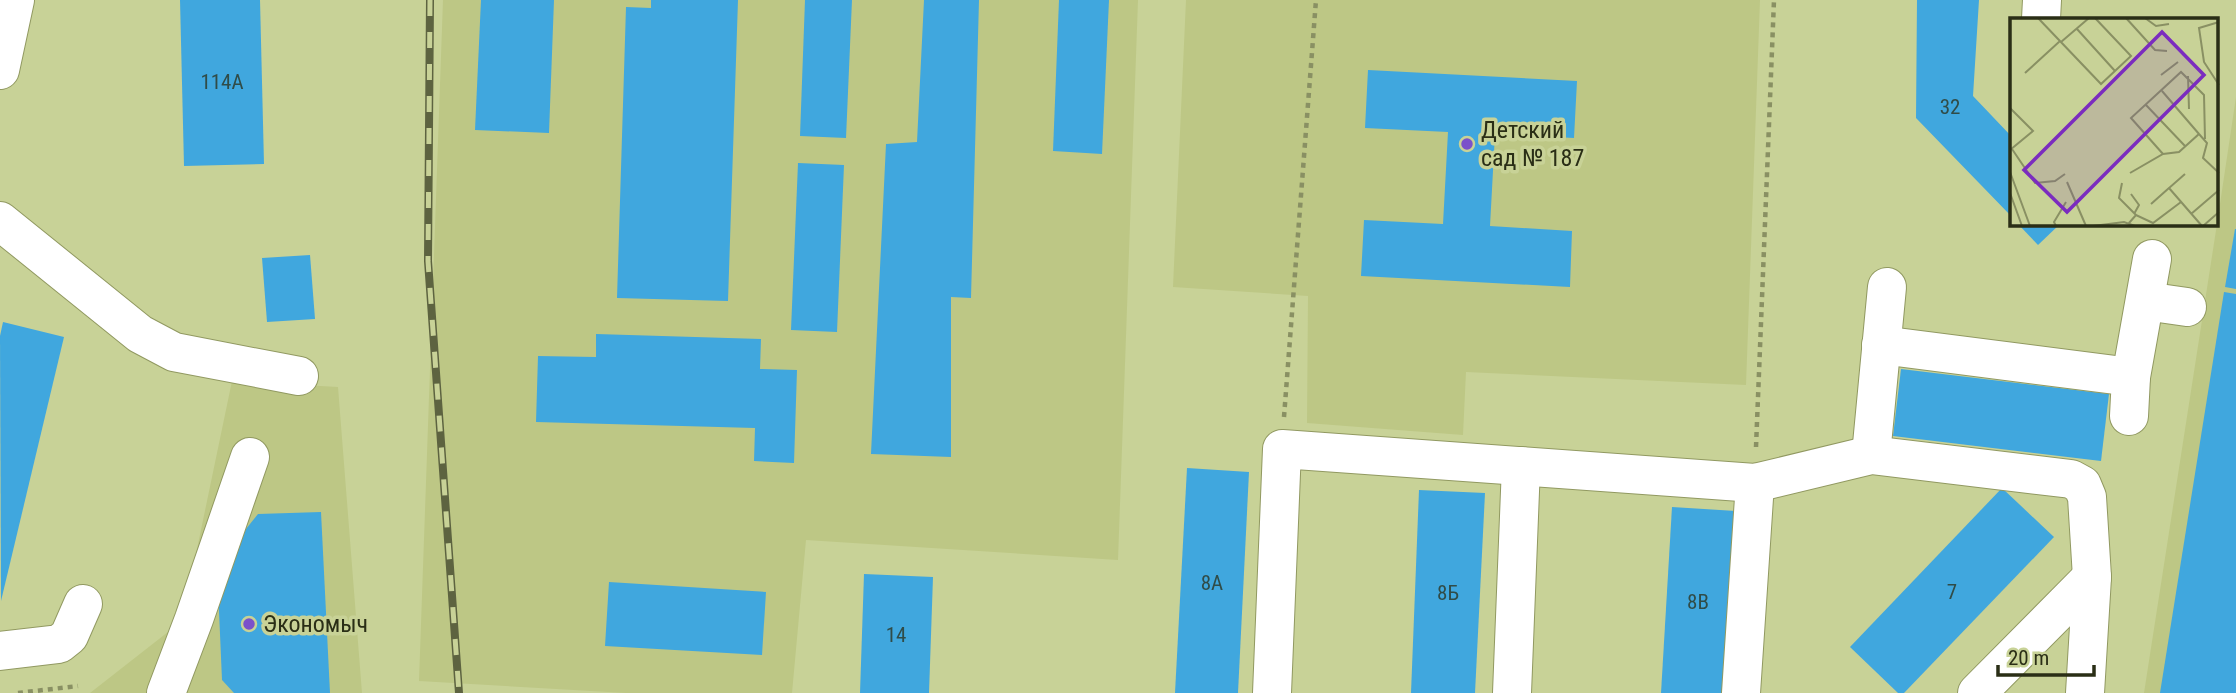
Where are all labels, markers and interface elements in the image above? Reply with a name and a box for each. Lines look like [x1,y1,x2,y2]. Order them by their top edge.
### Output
inset map [2010,18,2218,226]
house number: 114А [200,70,244,94]
house number: 32 [1940,95,1960,119]
place label: Детский сад № 187 [1481,116,1584,172]
marker: Детский сад № 187 [1459,136,1475,152]
house number: 8А [1201,571,1223,595]
house number: 7 [1947,580,1957,604]
house number: 8Б [1437,581,1459,605]
house number: 8В [1687,590,1709,614]
place label: Экономыч [263,610,368,638]
marker: Экономыч [241,616,257,632]
house number: 14 [886,623,906,647]
scale bar [1998,634,2094,678]
text: 20 m [2008,646,2049,670]

